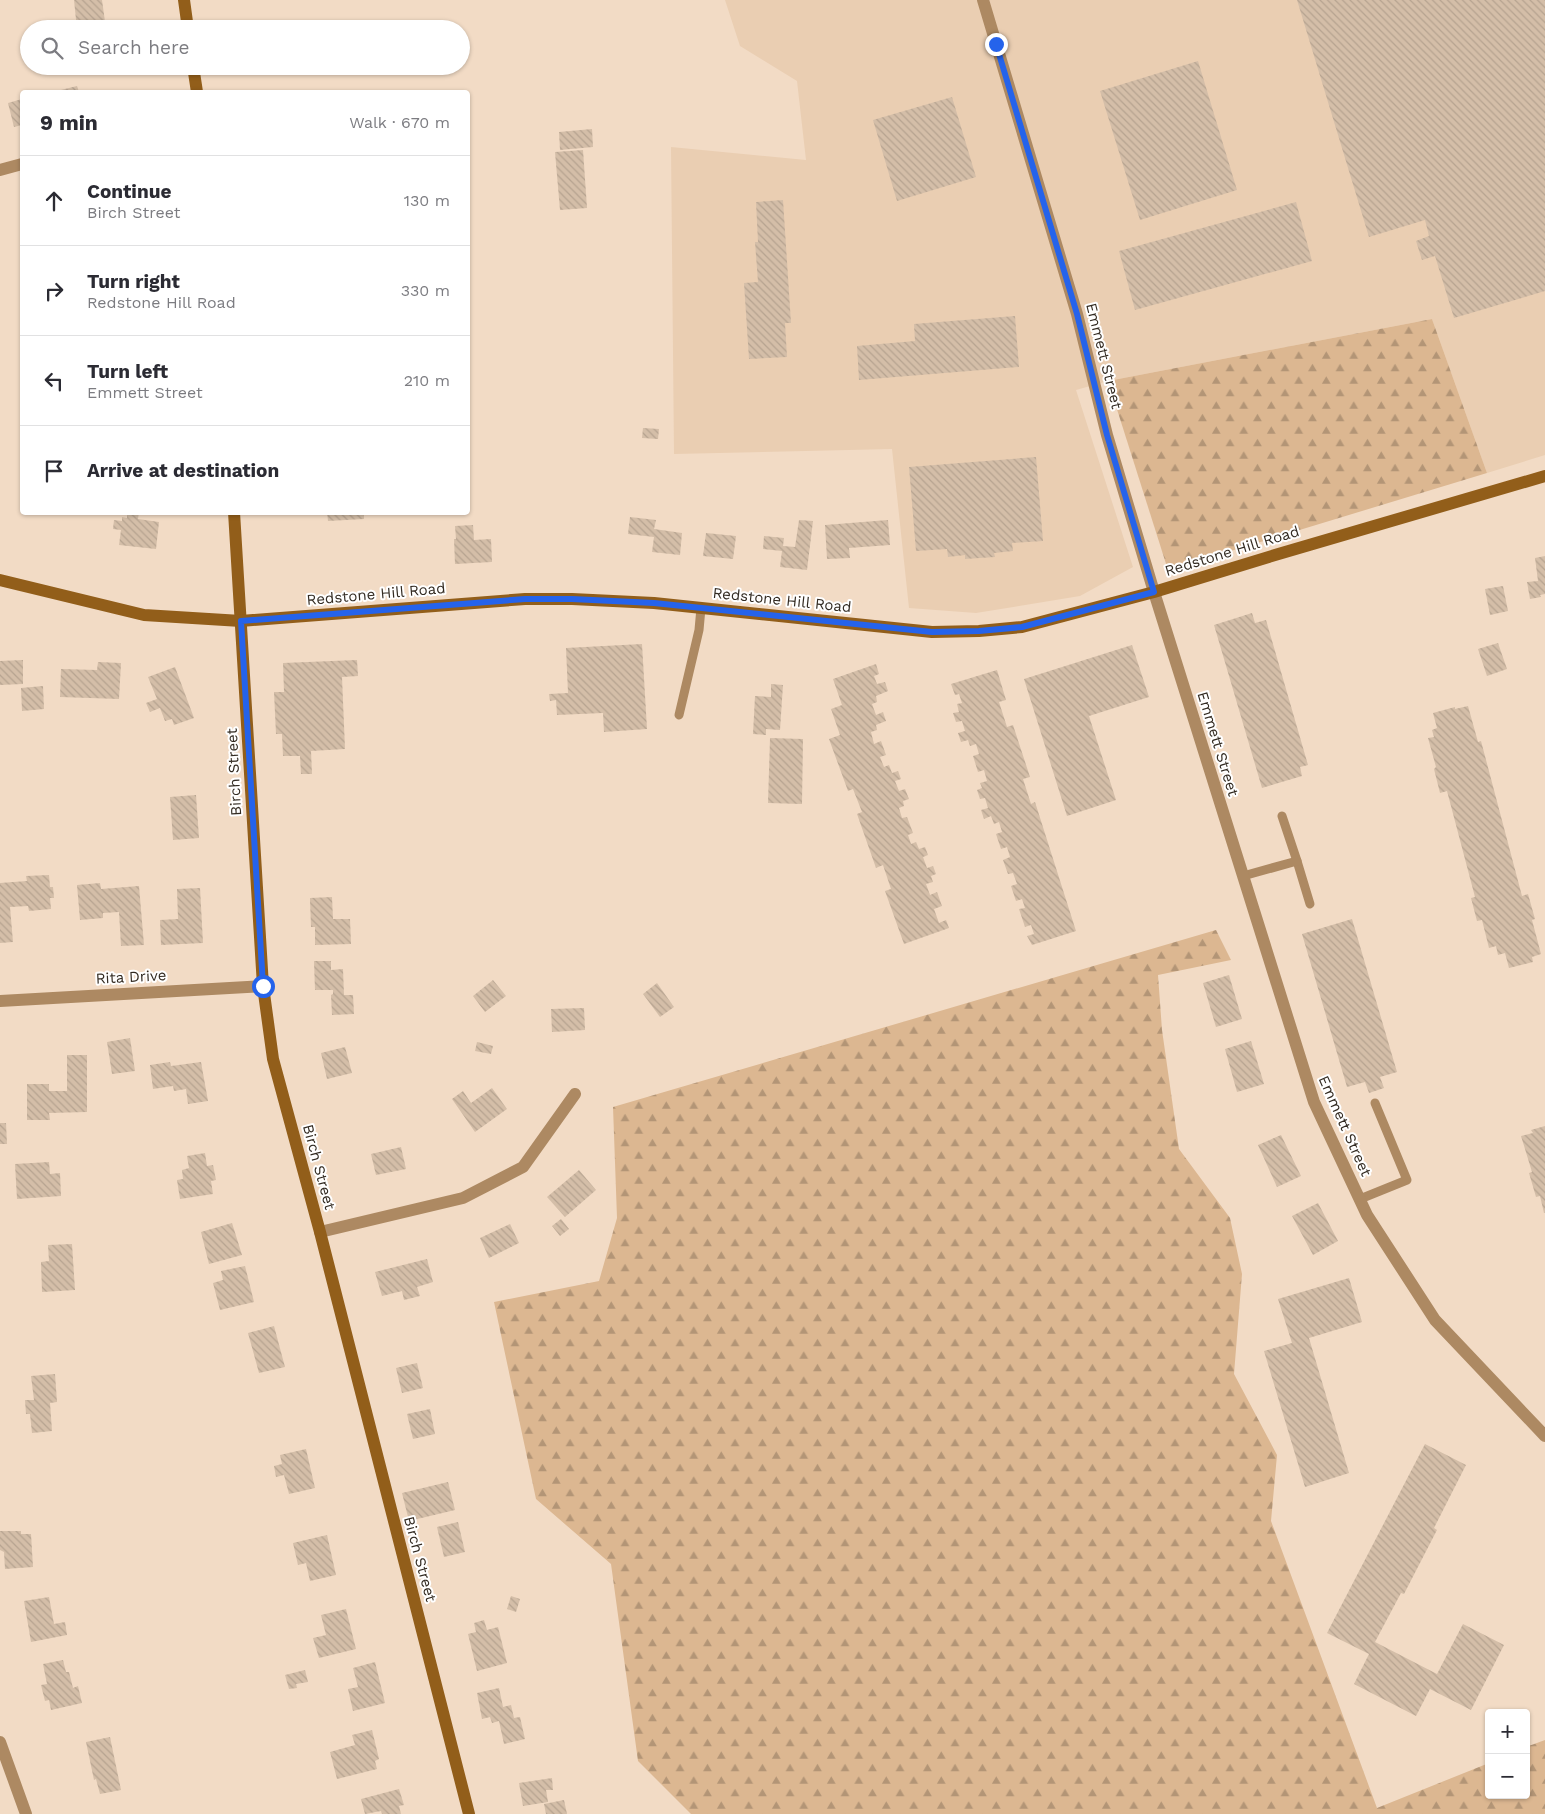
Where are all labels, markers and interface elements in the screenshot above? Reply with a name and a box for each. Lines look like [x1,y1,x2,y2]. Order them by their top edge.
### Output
search box [20,20,470,75]
route end [985,33,1008,56]
icon: search [38,34,66,62]
text: Search here [78,36,189,59]
text: 9 min [40,110,98,135]
text: Walk · 670 m [349,113,450,132]
text: Continue [87,180,171,203]
icon: ahead [40,187,68,215]
text: 130 m [404,191,450,210]
text: Birch Street [87,203,180,222]
text: Turn right [87,270,180,293]
icon: right [40,277,68,305]
text: 330 m [401,281,450,300]
text: Redstone Hill Road [87,293,236,312]
street label: Emmett Street [1082,301,1126,411]
text: Turn left [87,360,168,383]
icon: left [40,367,68,395]
text: 210 m [404,371,450,390]
text: Emmett Street [87,383,203,402]
icon: arrive [40,457,68,485]
text: Arrive at destination [87,459,279,482]
street label: Redstone Hill Road [1163,522,1301,580]
street label: Redstone Hill Road [306,579,446,609]
street label: Redstone Hill Road [712,584,852,616]
street label: Emmett Street [1194,690,1243,799]
street label: Birch Street [223,727,245,816]
street label: Rita Drive [95,966,167,988]
route start [252,975,275,998]
street label: Emmett Street [1315,1073,1376,1180]
street label: Birch Street [299,1122,339,1212]
street label: Birch Street [400,1514,440,1604]
map controls [1485,1709,1530,1799]
button: + [1485,1709,1530,1754]
button: − [1485,1754,1530,1799]

